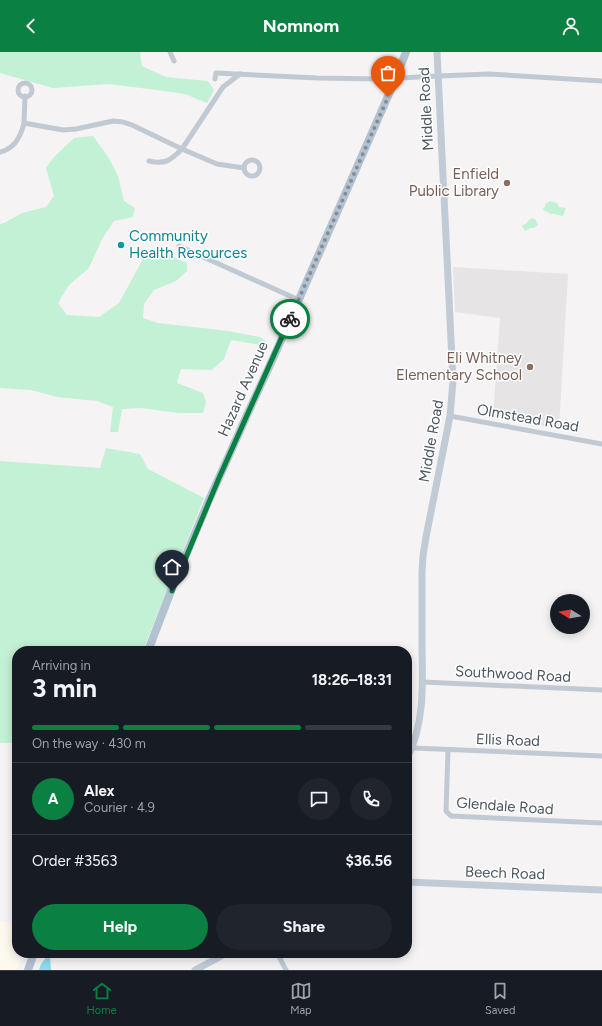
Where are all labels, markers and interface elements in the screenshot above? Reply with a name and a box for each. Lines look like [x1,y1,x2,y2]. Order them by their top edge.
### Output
icon: back [20,15,42,37]
text: Nomnom [263,15,339,37]
icon: person [560,15,582,37]
pin [371,56,405,97]
icon: bag [377,62,399,84]
street label: Middle Road [415,67,437,151]
place label: Enfield Public Library [409,165,499,200]
marker: Enfield Public Library [502,178,512,188]
place label: Community Health Resources [129,227,247,262]
marker: Community Health Resources [116,240,126,250]
courier [270,299,310,339]
icon: bike [279,308,301,330]
street label: Hazard Avenue [214,339,272,439]
place label: Eli Whitney Elementary School [396,349,522,384]
marker: Eli Whitney Elementary School [525,362,535,372]
street label: Middle Road [415,398,447,484]
street label: Olmstead Road [476,400,580,436]
pin [155,550,189,591]
icon: home [161,556,183,578]
north arrow [550,594,590,634]
map controls [550,594,590,634]
text: Arriving in [32,658,91,673]
street label: Southwood Road [454,662,572,686]
text: 18:26–18:31 [312,671,392,689]
text: 3 min [32,672,97,704]
street label: Ellis Road [476,730,540,750]
text: On the way · 430 m [32,736,146,751]
button: chat [298,778,340,820]
button: phone [350,778,392,820]
text: Alex [84,782,114,800]
text: A [48,790,58,808]
street label: Glendale Road [456,794,554,818]
text: Courier · 4.9 [84,800,155,815]
text: Order #3563 [32,852,117,870]
text: $36.56 [346,852,392,870]
street label: Beech Road [465,863,545,883]
button: Help [32,904,208,950]
button: Share [216,904,392,950]
tab: Home [87,980,117,1017]
tab: Map [290,980,312,1017]
tab: Saved [485,980,515,1017]

